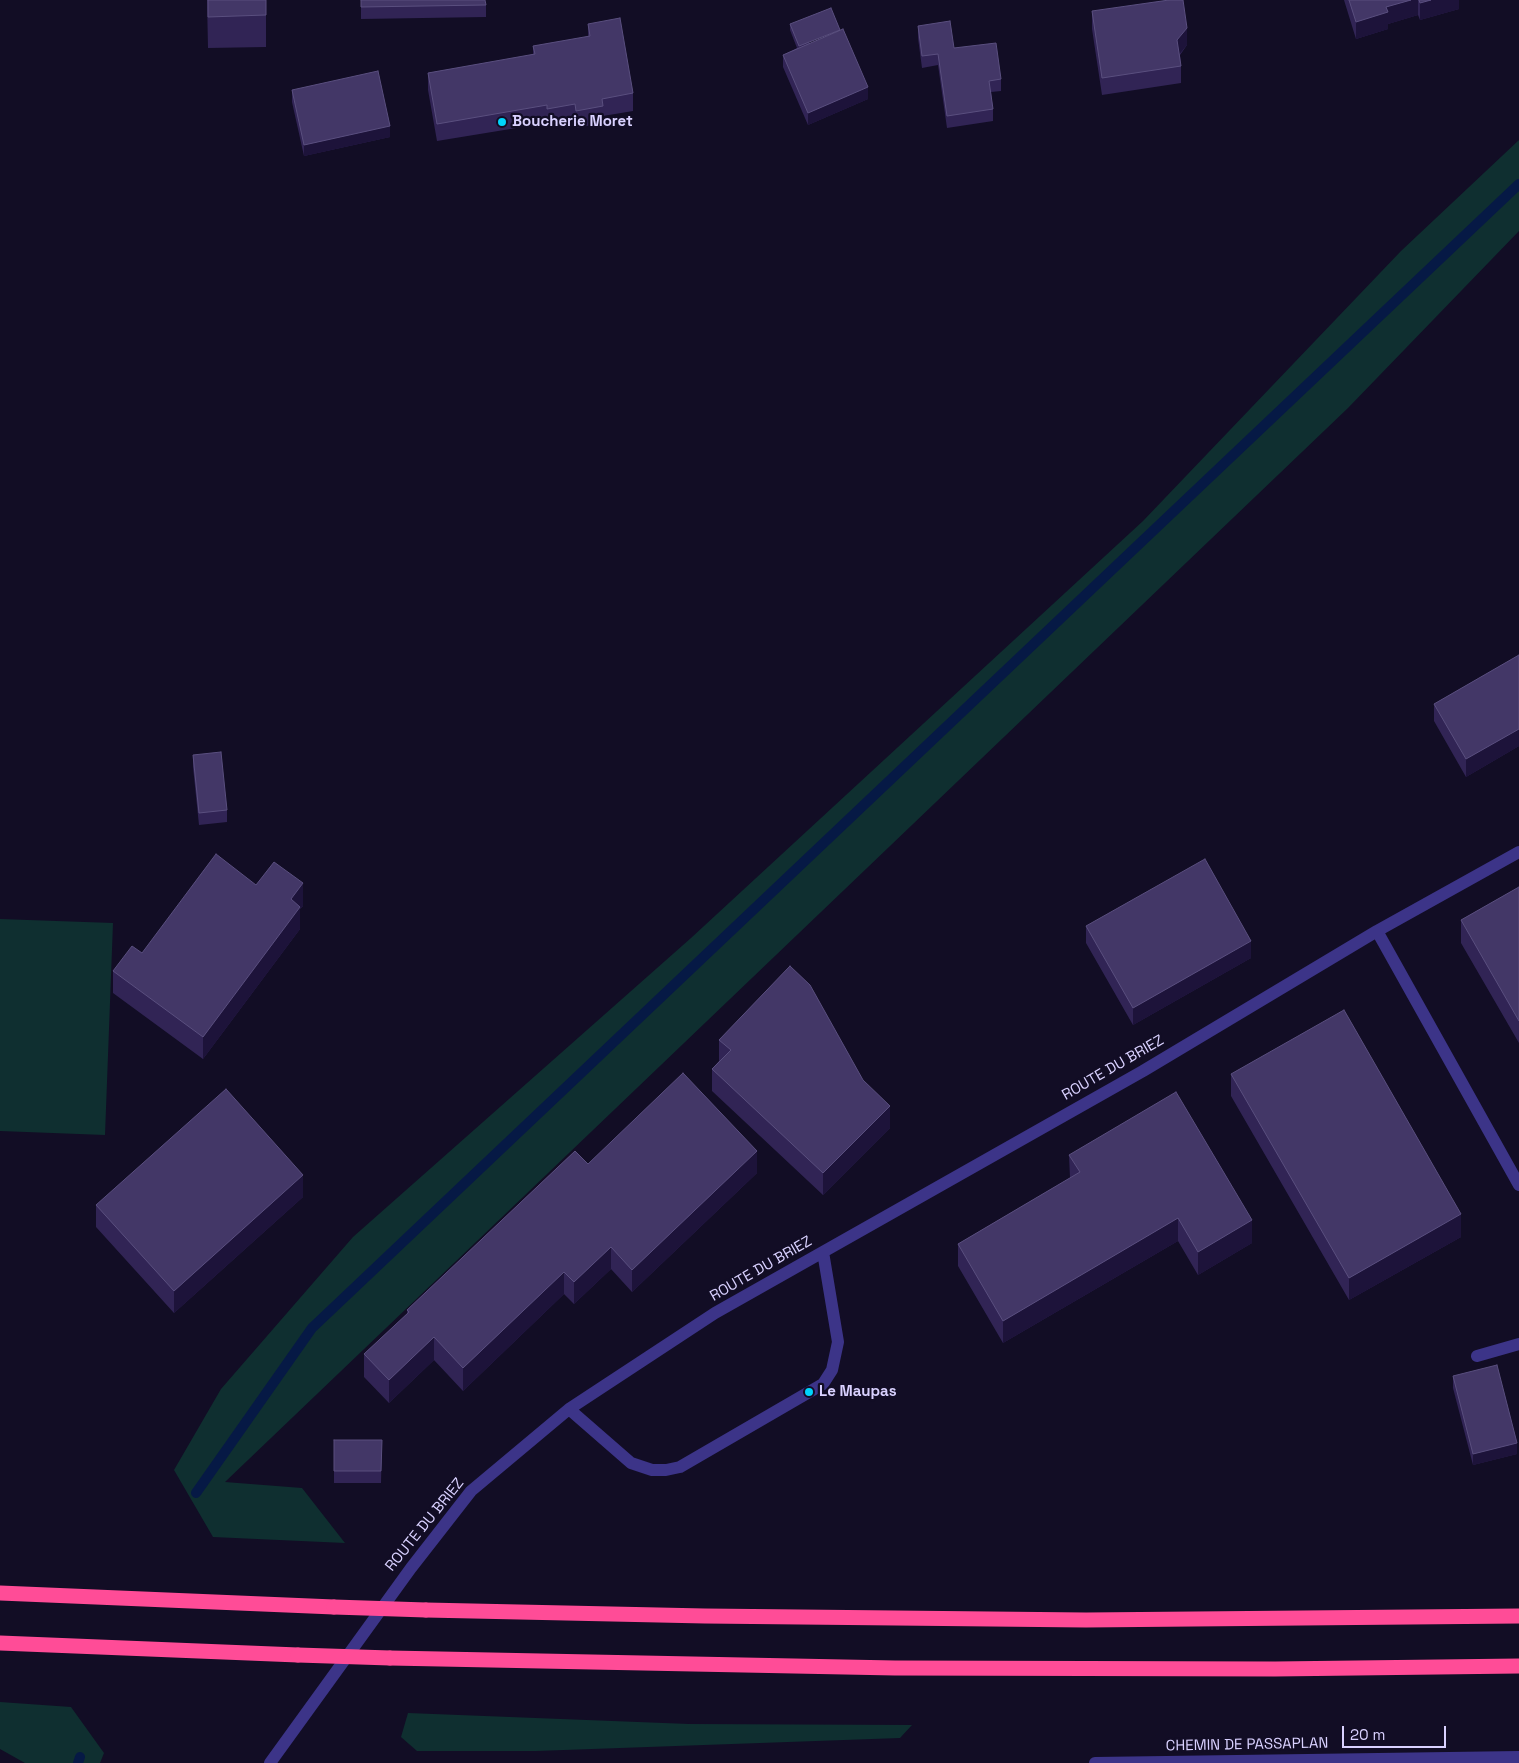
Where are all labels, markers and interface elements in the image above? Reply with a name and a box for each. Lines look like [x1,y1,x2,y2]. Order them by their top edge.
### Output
place label: Boucherie Moret [512,113,633,131]
marker: Boucherie Moret [496,116,508,128]
street label: ROUTE DU BRIEZ [1059,1032,1167,1104]
street label: ROUTE DU BRIEZ [707,1233,815,1305]
place label: Le Maupas [819,1383,897,1401]
marker: Le Maupas [803,1386,815,1398]
street label: ROUTE DU BRIEZ [382,1475,468,1575]
scale bar [1344,1716,1448,1748]
text: 20 m [1350,1725,1385,1744]
street label: CHEMIN DE PASSAPLAN [1166,1735,1328,1755]

